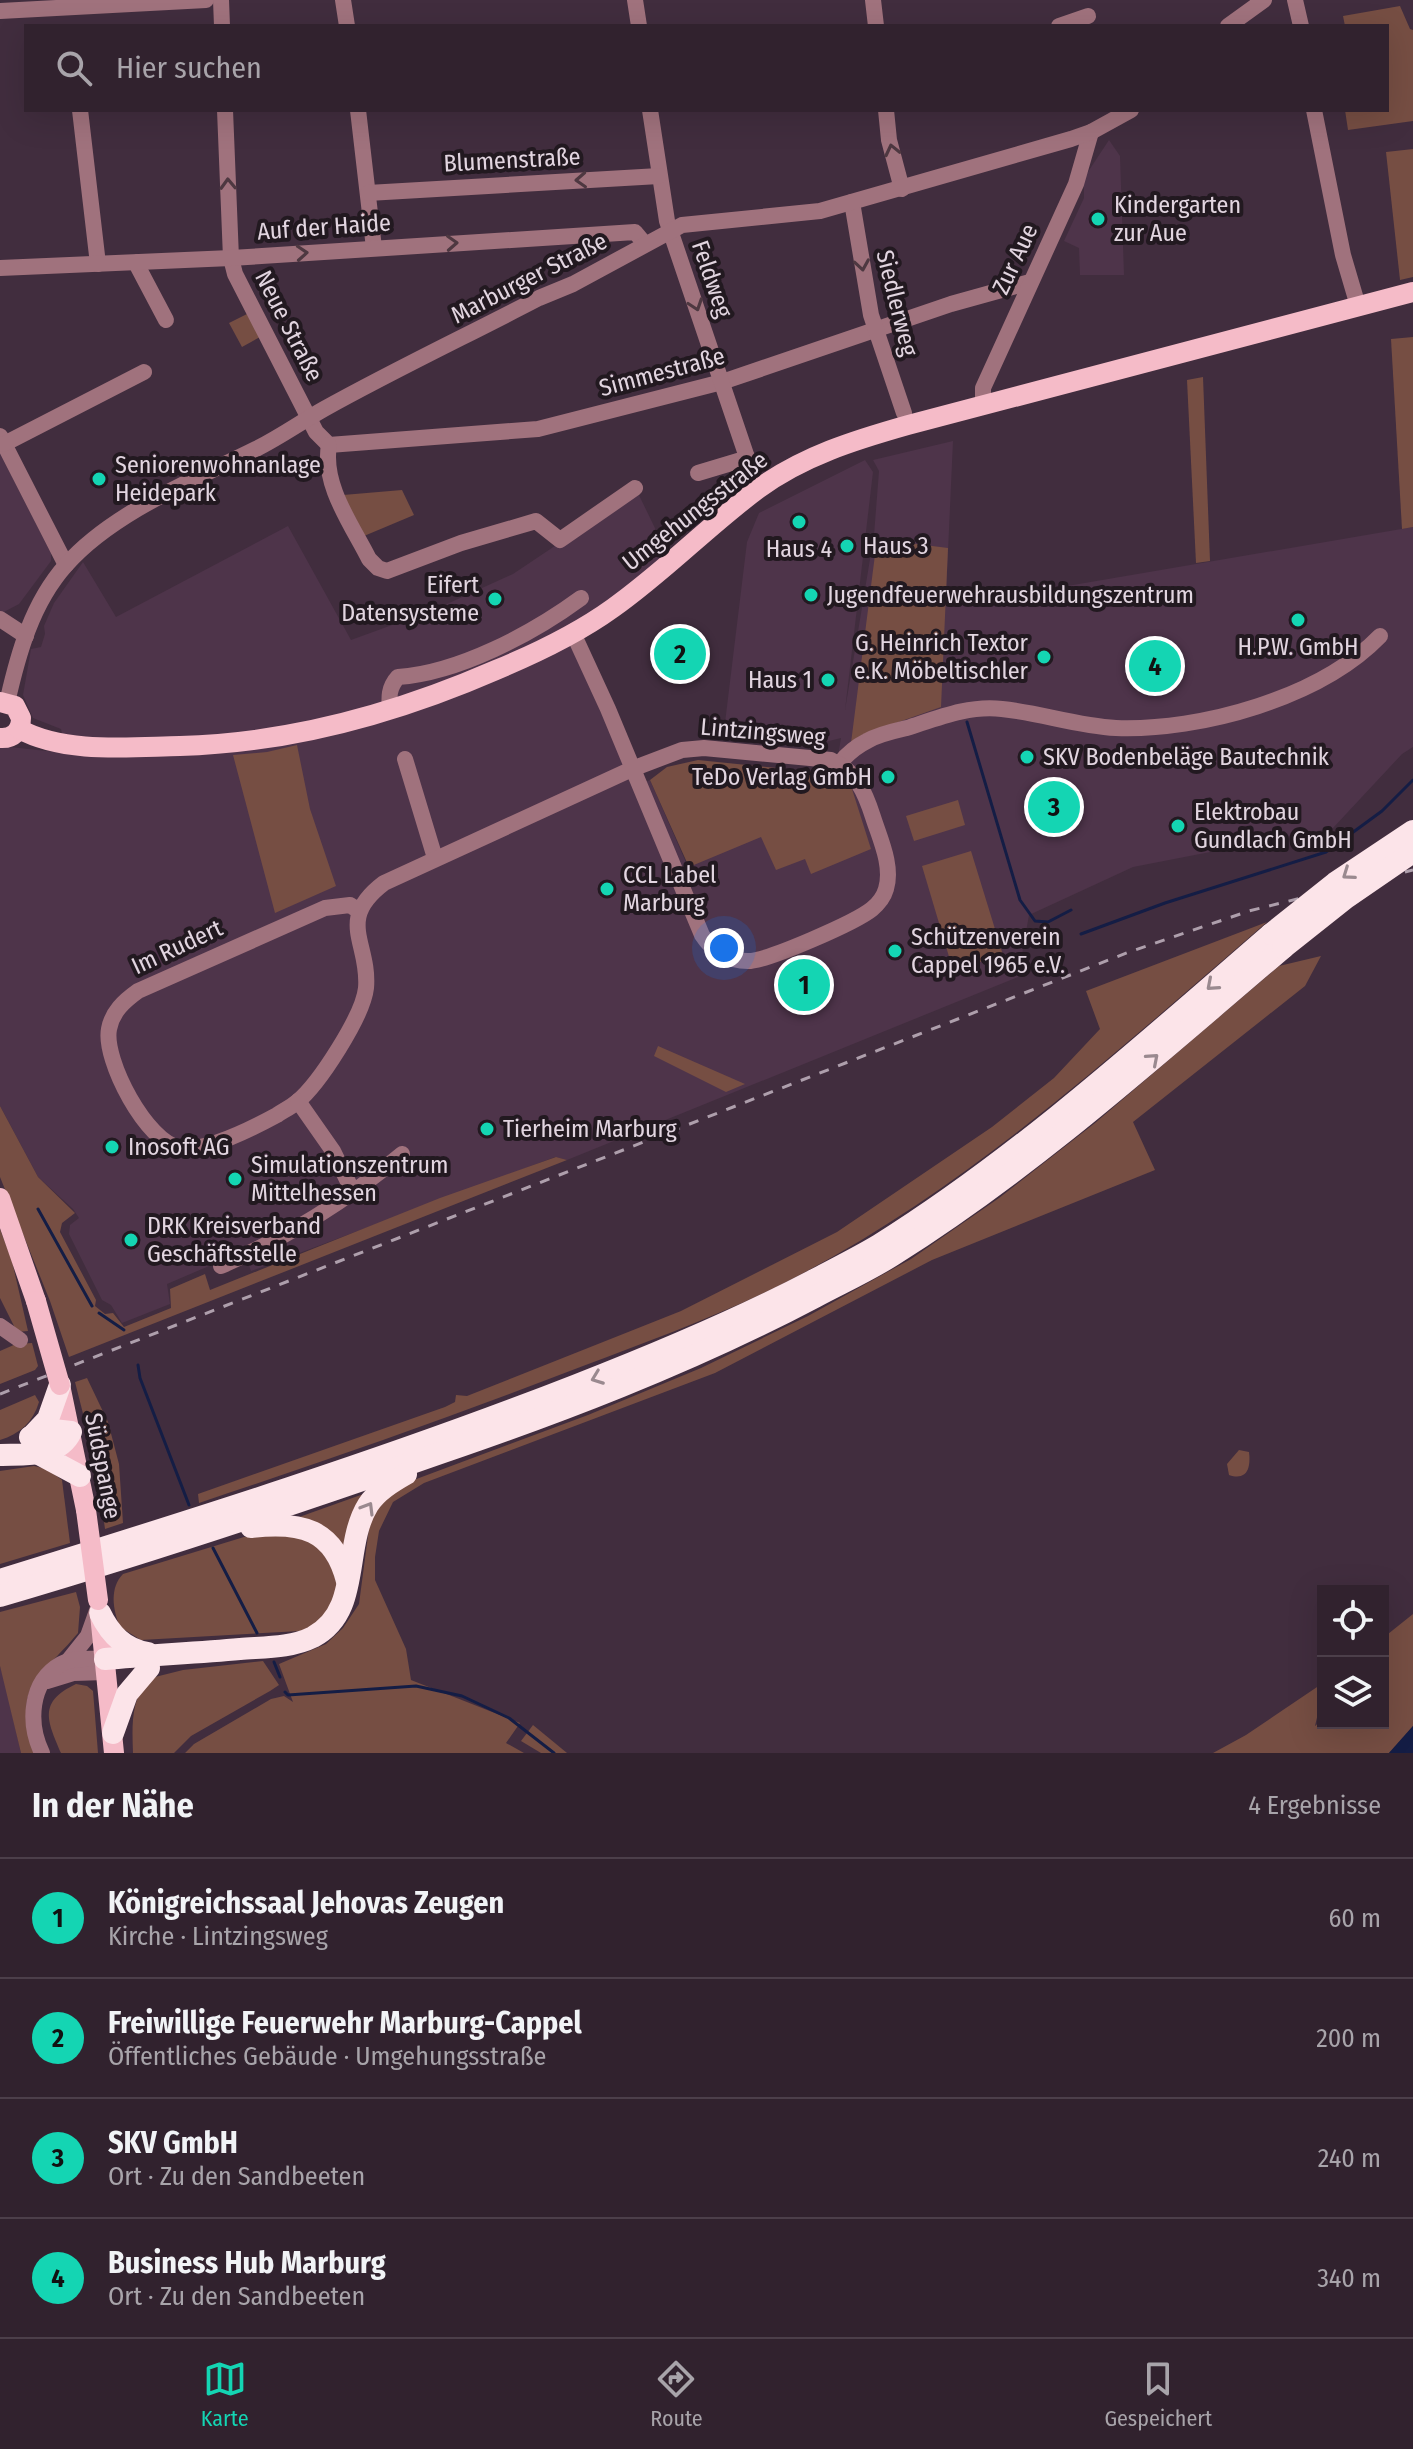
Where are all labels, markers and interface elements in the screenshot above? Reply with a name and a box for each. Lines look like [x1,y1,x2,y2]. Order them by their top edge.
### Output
search box [24,24,1389,112]
icon: search [52,46,96,90]
text: Hier suchen [116,50,262,86]
street label: Blumenstraße [443,142,581,178]
one-way arrow [884,143,901,157]
one-way arrow [574,172,587,189]
one-way arrow [220,177,237,190]
place label: Kindergarten zur Aue [1114,191,1241,247]
street label: Auf der Haide [256,208,392,246]
marker: Kindergarten zur Aue [1089,210,1107,228]
street label: Zur Aue [987,219,1043,299]
street label: Marburger Straße [446,227,612,329]
one-way arrow [446,235,459,252]
street label: Feldweg [686,237,738,322]
one-way arrow [296,245,309,262]
street label: Siedlerweg [870,247,924,359]
one-way arrow [853,259,870,272]
street label: Neue Straße [249,266,329,386]
one-way arrow [686,297,702,311]
street label: Simmestraße [596,342,728,402]
street label: Umgehungsstraße [617,446,773,576]
place label: Seniorenwohnanlage Heidepark [115,451,321,507]
marker: Seniorenwohnanlage Heidepark [90,470,108,488]
marker: Haus 4 [790,513,808,531]
place label: Haus 3 [863,532,929,560]
place label: Haus 4 [766,535,832,563]
marker: Haus 3 [838,537,856,555]
place label: Eifert Datensysteme [341,571,479,627]
place label: Jugendfeuerwehrausbildungszentrum [827,581,1194,609]
marker: Jugendfeuerwehrausbildungszentrum [802,586,820,604]
marker: Eifert Datensysteme [486,590,504,608]
marker: H.P.W. GmbH [1289,611,1307,629]
pin: 2 [654,624,706,684]
place label: G. Heinrich Textor e.K. Möbeltischler [854,629,1029,685]
place label: H.P.W. GmbH [1237,633,1359,661]
pin: 4 [1129,636,1181,696]
marker: G. Heinrich Textor e.K. Möbeltischler [1035,648,1053,666]
place label: Haus 1 [748,666,812,694]
marker: Haus 1 [819,671,837,689]
street label: Lintzingsweg [699,713,827,751]
place label: SKV Bodenbeläge Bautechnik [1043,743,1330,771]
marker: SKV Bodenbeläge Bautechnik [1018,748,1036,766]
place label: TeDo Verlag GmbH [692,763,872,791]
marker: TeDo Verlag GmbH [879,768,897,786]
pin: 3 [1028,777,1080,837]
place label: Elektrobau Gundlach GmbH [1194,798,1352,854]
marker: Elektrobau Gundlach GmbH [1169,817,1187,835]
place label: CCL Label Marburg [623,861,716,917]
one-way arrow [1343,864,1357,879]
marker: CCL Label Marburg [598,880,616,898]
street label: Im Rudert [127,914,227,980]
place label: Schützenverein Cappel 1965 e.V. [911,923,1065,979]
your location [704,928,744,968]
marker: Schützenverein Cappel 1965 e.V. [886,942,904,960]
pin: 1 [778,955,830,1015]
one-way arrow [1207,975,1222,990]
one-way arrow [1144,1054,1158,1069]
place label: Tierheim Marburg [503,1115,678,1143]
marker: Tierheim Marburg [478,1120,496,1138]
place label: Inosoft AG [128,1133,229,1161]
marker: Inosoft AG [103,1138,121,1156]
place label: Simulationszentrum Mittelhessen [251,1151,448,1207]
marker: Simulationszentrum Mittelhessen [226,1170,244,1188]
place label: DRK Kreisverband Geschäftsstelle [147,1212,321,1268]
marker: DRK Kreisverband Geschäftsstelle [122,1231,140,1249]
one-way arrow [591,1368,605,1384]
street label: Südspange [79,1411,127,1521]
one-way arrow [358,1502,374,1517]
map controls [1317,1585,1389,1729]
button: locate [1317,1585,1389,1657]
button: layers [1317,1657,1389,1729]
text: In der Nähe [32,1785,194,1826]
text: 4 Ergebnisse [1248,1790,1381,1821]
text: Königreichssaal Jehovas Zeugen [108,1885,504,1921]
text: 1 [53,1903,64,1934]
text: 60 m [1328,1903,1381,1934]
text: Kirche · Lintzingsweg [108,1921,328,1952]
text: Freiwillige Feuerwehr Marburg-Cappel [108,2005,582,2041]
text: 2 [52,2023,64,2054]
text: 200 m [1316,2023,1381,2054]
text: Öffentliches Gebäude · Umgehungsstraße [108,2041,546,2072]
text: SKV GmbH [108,2125,238,2161]
text: 3 [52,2143,64,2174]
text: 240 m [1318,2143,1381,2174]
text: Ort · Zu den Sandbeeten [108,2161,365,2192]
text: Business Hub Marburg [108,2245,386,2281]
text: 4 [51,2263,65,2294]
text: 340 m [1317,2263,1381,2294]
text: Ort · Zu den Sandbeeten [108,2281,365,2312]
tab: Karte [201,2357,249,2432]
tab: Route [650,2357,703,2432]
tab: Gespeichert [1104,2357,1212,2432]

